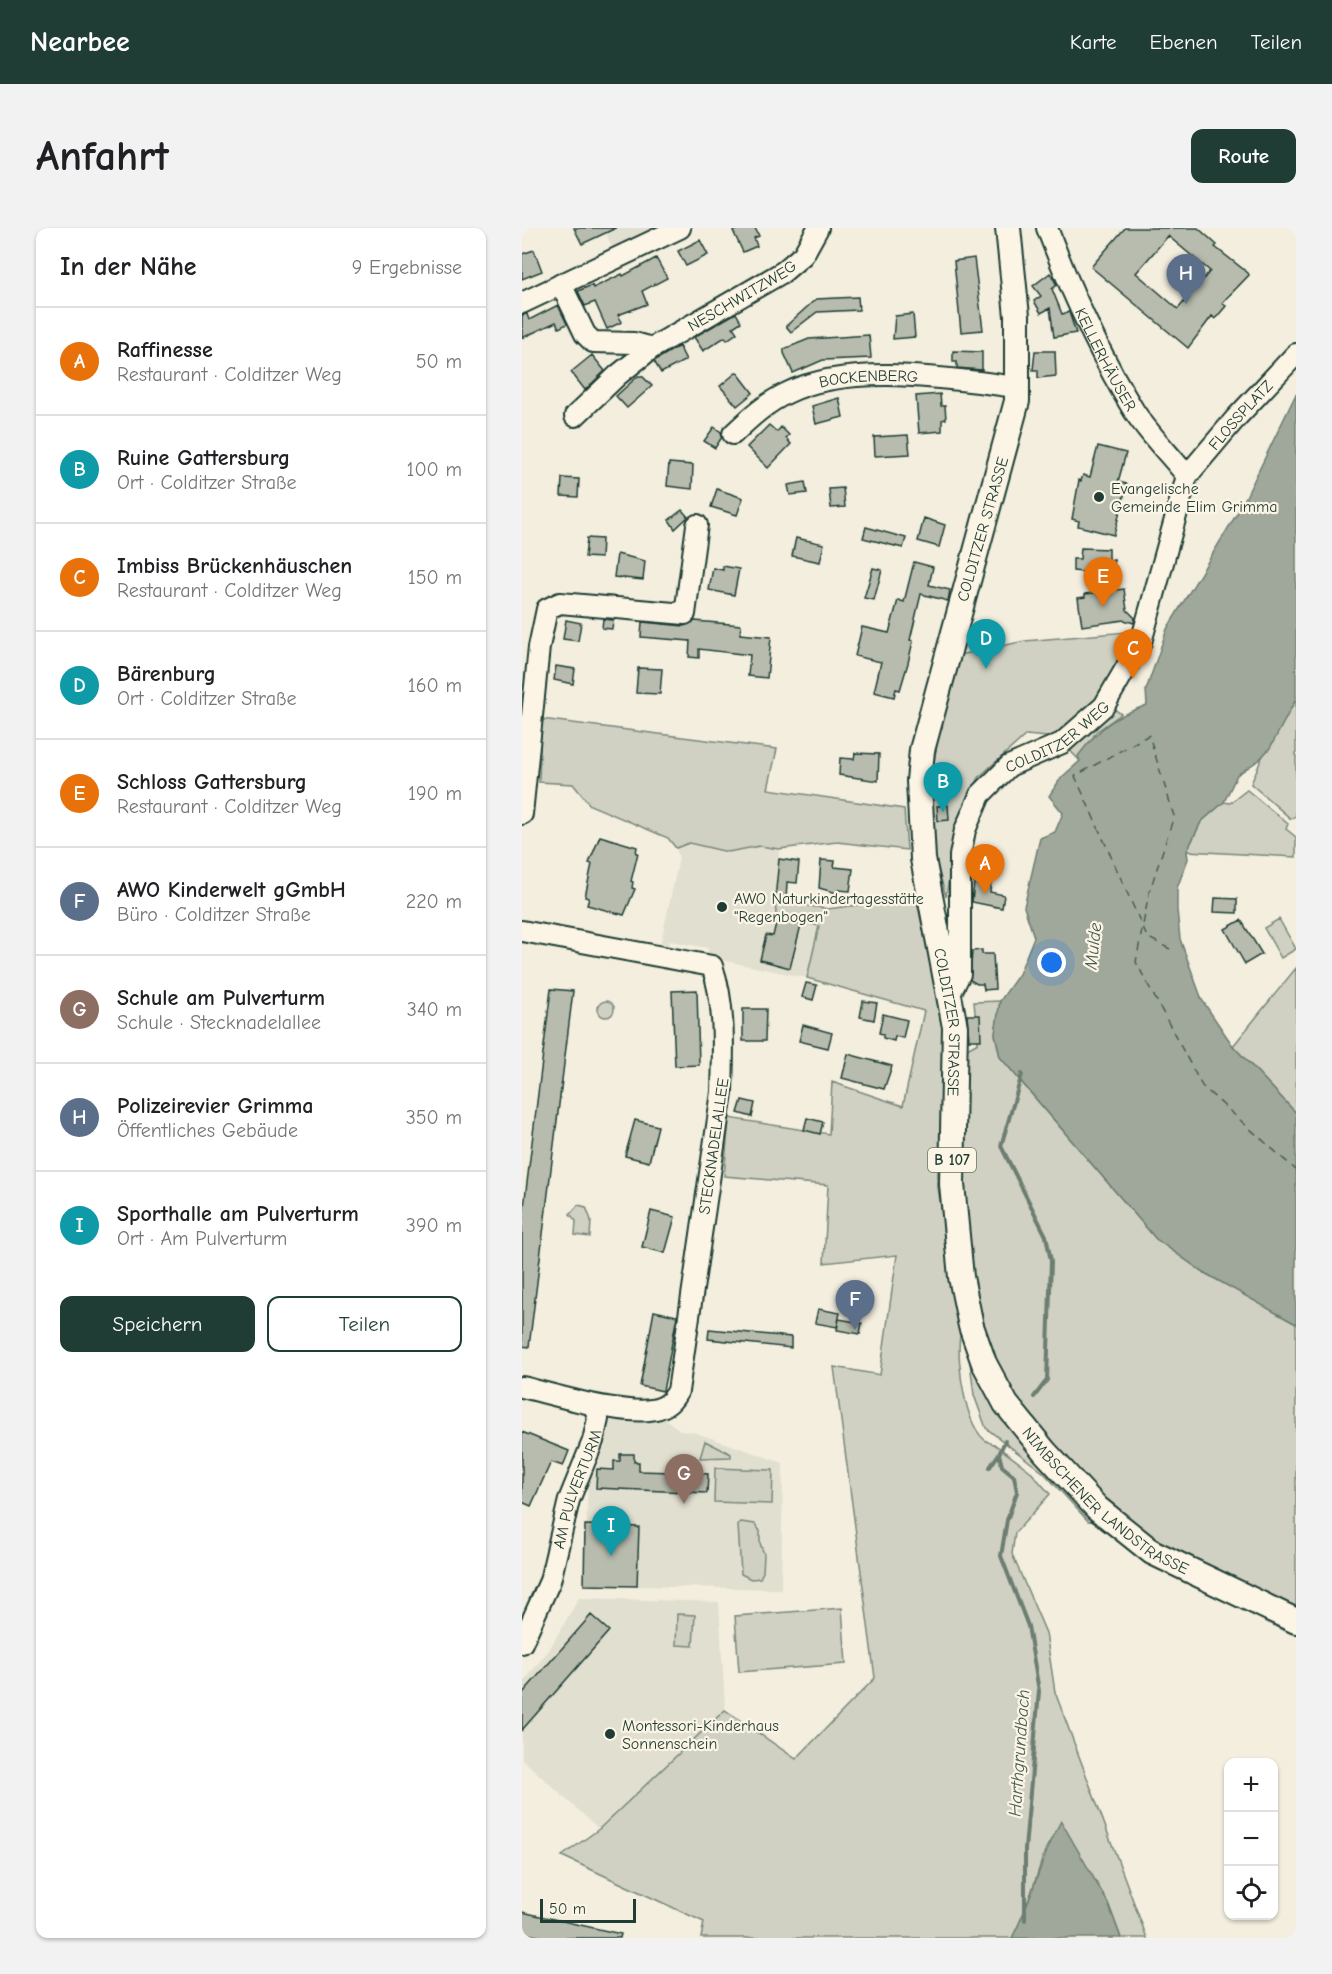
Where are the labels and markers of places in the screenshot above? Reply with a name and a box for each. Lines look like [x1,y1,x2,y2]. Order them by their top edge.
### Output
pin: H [1166,254,1206,304]
place label: Evangelische Gemeinde Elim Grimma [1111,480,1278,516]
marker: Evangelische Gemeinde Elim Grimma [1092,490,1106,504]
pin: E [1084,558,1122,607]
pin: D [966,620,1006,669]
pin: C [1114,630,1152,679]
pin: B [924,762,962,812]
pin: A [966,844,1004,894]
place label: AWO Naturkindertagesstätte "Regenbogen" [734,890,924,926]
marker: AWO Naturkindertagesstätte "Regenbogen" [715,900,729,914]
pin: F [836,1280,874,1330]
pin: G [664,1454,704,1504]
pin: I [592,1506,631,1556]
place label: Montessori-Kinderhaus Sonnenschein [622,1717,779,1753]
marker: Montessori-Kinderhaus Sonnenschein [603,1727,617,1741]

